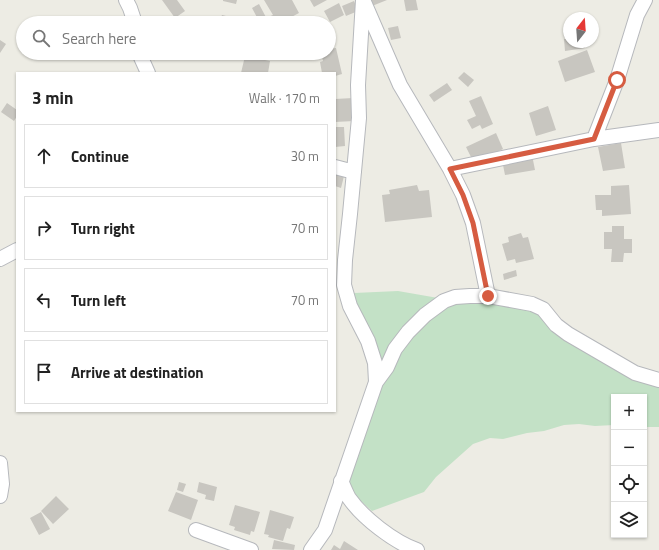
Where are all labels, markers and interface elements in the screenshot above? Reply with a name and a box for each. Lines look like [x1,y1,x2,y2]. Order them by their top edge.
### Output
north arrow [563,12,599,48]
search box [16,16,336,60]
icon: search [30,27,52,49]
text: Search here [62,27,136,50]
route start [608,71,626,89]
text: 3 min [32,85,73,111]
text: Walk · 170 m [249,88,320,108]
icon: ahead [33,145,55,167]
text: Continue [71,145,129,168]
text: 30 m [291,146,319,166]
icon: right [33,217,55,239]
text: Turn right [71,217,135,240]
text: 70 m [291,218,319,238]
route end [479,287,497,305]
icon: left [33,289,55,311]
text: Turn left [71,289,126,312]
text: 70 m [291,290,319,310]
icon: arrive [33,361,55,383]
text: Arrive at destination [71,361,204,384]
map controls [611,394,647,538]
button: + [611,394,647,430]
button: − [611,430,647,466]
button: locate [611,466,647,502]
button: layers [611,502,647,538]

